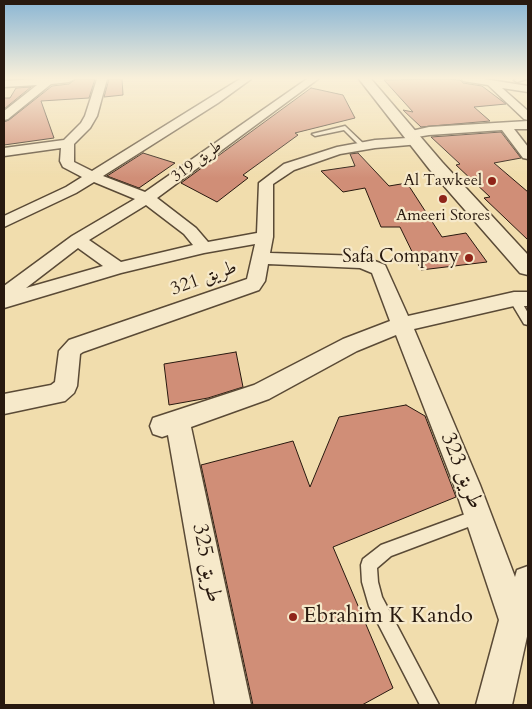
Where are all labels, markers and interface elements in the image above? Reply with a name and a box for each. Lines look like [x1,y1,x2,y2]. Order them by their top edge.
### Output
street label: طريق 319 [168,137,226,187]
place label: Al Tawkeel [404,171,482,191]
marker: Al Tawkeel [486,175,498,187]
marker: Ameeri Stores [437,193,449,205]
place label: Ameeri Stores [396,206,490,226]
place label: Safa Company [342,247,459,269]
marker: Safa Company [463,252,475,264]
street label: طريق 321 [168,256,240,302]
street label: طريق 323 [434,429,488,513]
street label: طريق 325 [185,521,227,605]
place label: Ebrahim K Kando [303,604,473,630]
marker: Ebrahim K Kando [287,611,299,623]

